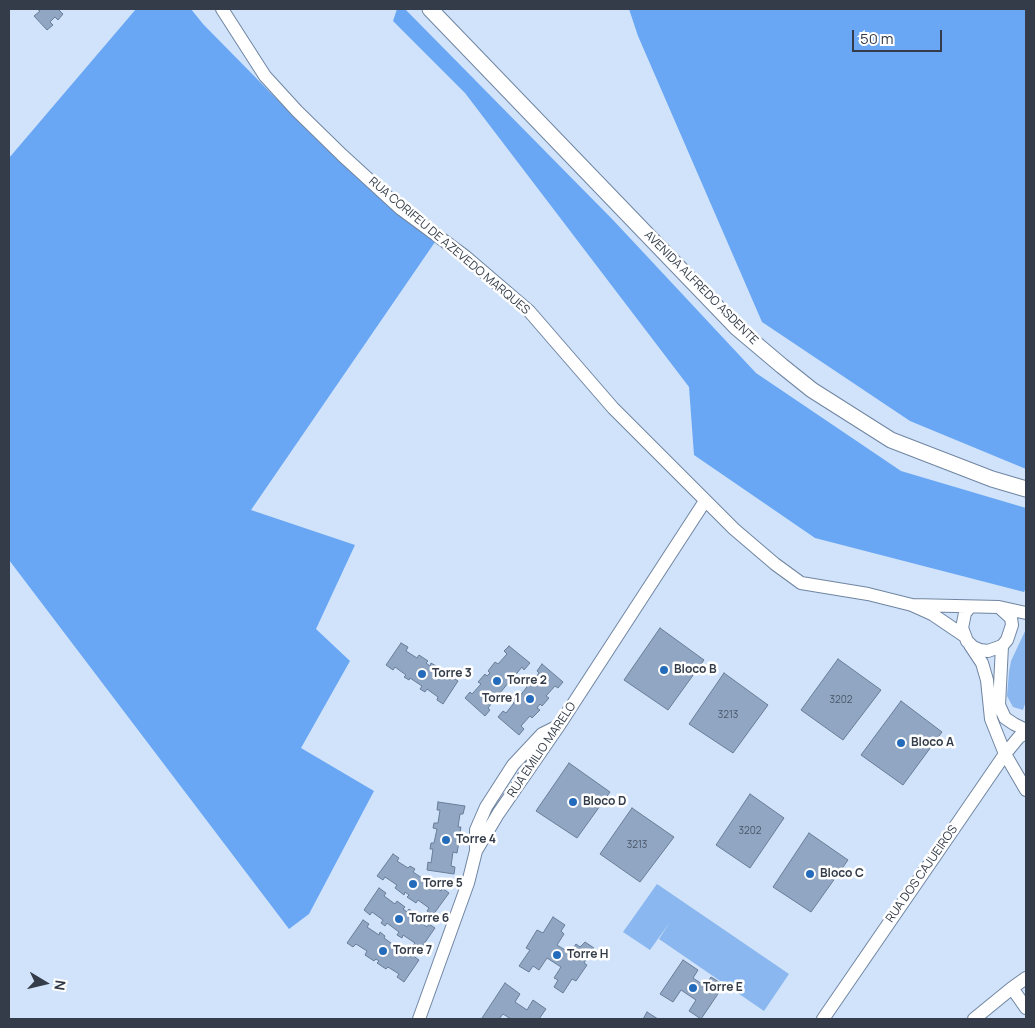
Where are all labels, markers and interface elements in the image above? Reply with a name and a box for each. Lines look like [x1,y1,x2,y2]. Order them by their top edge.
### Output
scale bar [855,20,945,52]
text: 50 m [860,28,894,49]
street label: RUA CORIFEU DE AZEVEDO MARQUES [366,174,532,318]
street label: AVENIDA ALFREDO ASDENTE [641,228,761,348]
place label: Bloco B [674,663,716,677]
marker: Bloco B [658,664,670,676]
place label: Torre 3 [432,667,472,681]
marker: Torre 3 [416,668,428,680]
place label: Torre 2 [507,674,547,688]
marker: Torre 2 [491,675,503,687]
place label: Torre 1 [482,692,520,706]
marker: Torre 1 [524,693,536,705]
house number: 3202 [829,694,853,706]
street label: RUA EMILIO MARELO [505,700,579,800]
house number: 3213 [718,709,738,721]
place label: Bloco A [911,736,954,750]
marker: Bloco A [895,737,907,749]
place label: Bloco D [583,795,626,809]
marker: Bloco D [567,796,579,808]
street label: RUA DOS CAJUEIROS [883,823,961,925]
house number: 3202 [738,825,762,837]
place label: Torre 4 [456,833,496,847]
marker: Torre 4 [440,834,452,846]
house number: 3213 [627,839,647,851]
place label: Bloco C [820,867,864,881]
marker: Bloco C [804,868,816,880]
place label: Torre 5 [423,877,463,891]
marker: Torre 5 [407,878,419,890]
place label: Torre 6 [409,912,449,926]
marker: Torre 6 [393,913,405,925]
place label: Torre 7 [393,944,432,958]
marker: Torre 7 [377,945,389,957]
place label: Torre H [567,948,608,962]
marker: Torre H [551,949,563,961]
north arrow [20,958,70,1008]
text: N [50,979,70,992]
place label: Torre E [703,981,743,995]
marker: Torre E [687,982,699,994]

